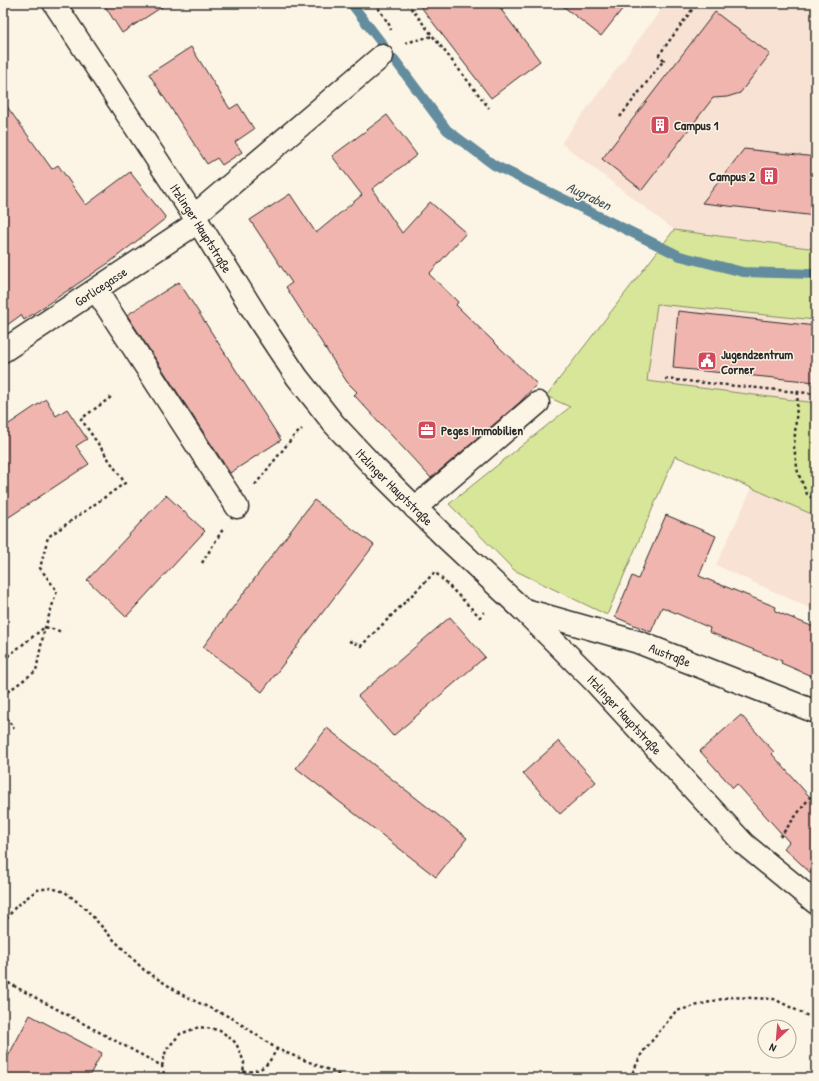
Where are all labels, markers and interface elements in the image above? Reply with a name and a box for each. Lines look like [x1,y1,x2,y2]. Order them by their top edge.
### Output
building icon: Campus 1 [649,114,671,136]
place label: Campus 1 [674,116,719,135]
building icon: Campus 2 [758,165,780,187]
place label: Campus 2 [709,167,756,186]
water label: Augraben [563,177,616,216]
street label: Itzlinger Hauptstraße [166,180,236,276]
street label: Gorlicegasse [71,263,130,310]
place label: Jugendzentrum Corner [721,345,793,378]
public building icon: Jugendzentrum Corner [696,350,718,372]
office icon: Peges Immobilien [416,419,438,441]
place label: Peges Immobilien [441,421,523,440]
street label: Itzlinger Hauptstraße [352,444,437,529]
street label: Austraße [647,638,693,671]
street label: Itzlinger Hauptstraße [584,671,666,758]
north arrow [757,1019,797,1059]
text: N [767,1040,778,1056]

